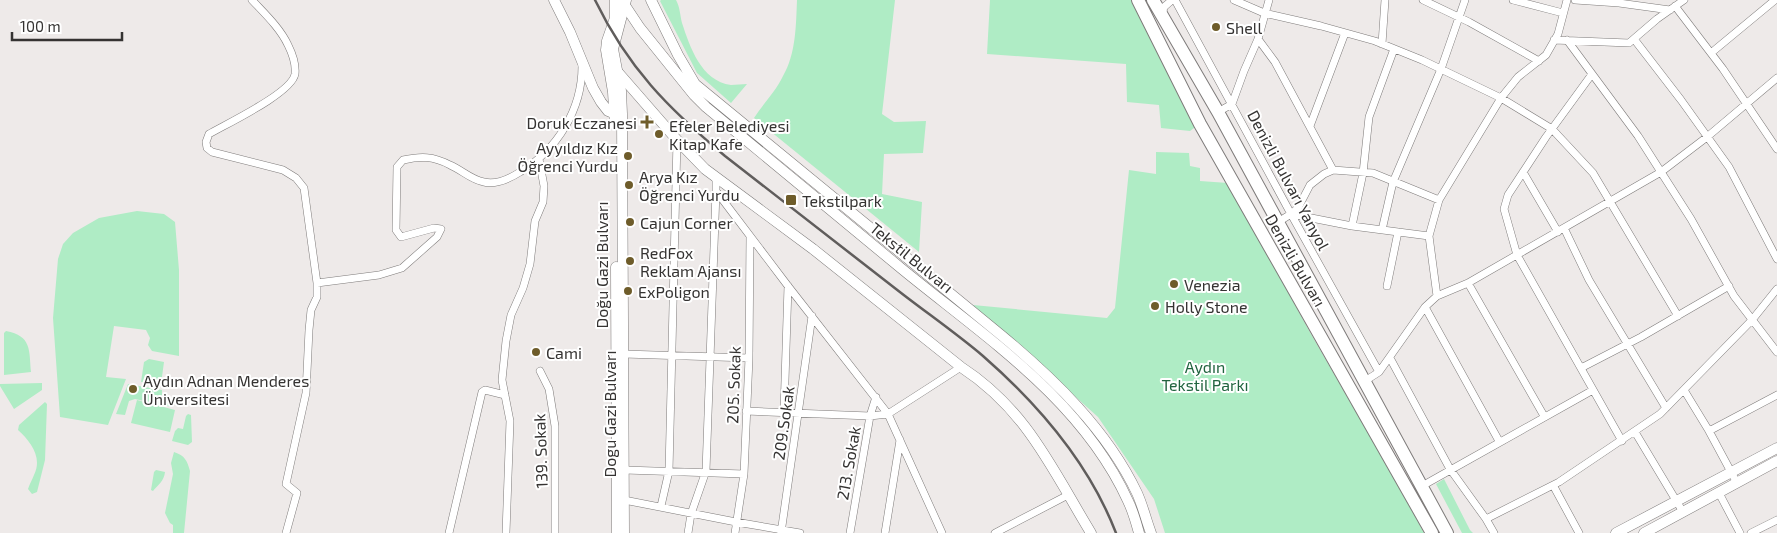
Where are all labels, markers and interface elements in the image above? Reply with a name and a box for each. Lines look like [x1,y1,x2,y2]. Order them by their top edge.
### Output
scale bar [12,10,122,42]
text: 100 m [20,17,61,35]
place label: Shell [1226,18,1263,37]
marker: Shell [1210,21,1222,33]
street label: Denizli Bulvarı Yanyol [1244,107,1334,253]
place label: Doruk Eczanesi [526,113,637,132]
marker: Doruk Eczanesi [641,116,653,128]
place label: Efeler Belediyesi Kitap Kafe [669,116,790,153]
marker: Efeler Belediyesi Kitap Kafe [653,128,665,140]
place label: Ayyıldız Kız Öğrenci Yurdu [517,138,618,175]
marker: Ayyıldız Kız Öğrenci Yurdu [622,150,634,162]
place label: Arya Kız Öğrenci Yurdu [639,167,740,204]
marker: Arya Kız Öğrenci Yurdu [623,179,635,191]
place label: Tekstilpark [802,191,882,210]
marker: Tekstilpark [784,193,798,207]
street label: Doğu Gazi Bulvarı [592,202,611,328]
street label: Denizli Bulvarı [1262,210,1330,310]
place label: Cajun Corner [640,213,733,233]
marker: Cajun Corner [624,216,636,228]
street label: Tekstil Bulvarı [867,218,957,296]
place label: RedFox Reklam Ajansı [640,243,741,281]
marker: RedFox Reklam Ajansı [624,255,636,267]
place label: Venezia [1184,275,1241,294]
marker: Venezia [1168,278,1180,290]
place label: ExPoligon [638,282,710,301]
marker: ExPoligon [622,285,634,297]
place label: Holly Stone [1165,297,1248,316]
marker: Holly Stone [1149,300,1161,312]
place label: Cami [546,343,582,362]
marker: Cami [530,346,542,358]
street label: 205. Sokak [722,346,744,424]
street label: Dogu Gazi Bulvarı [600,351,619,477]
park label: Aydın Tekstil Parkı [1161,357,1249,394]
place label: Aydın Adnan Menderes Üniversitesi [143,371,309,408]
marker: Aydın Adnan Menderes Üniversitesi [127,383,139,395]
street label: 209.Sokak [768,385,798,461]
street label: 139. Sokak [529,413,551,489]
street label: 213. Sokak [832,425,864,501]

